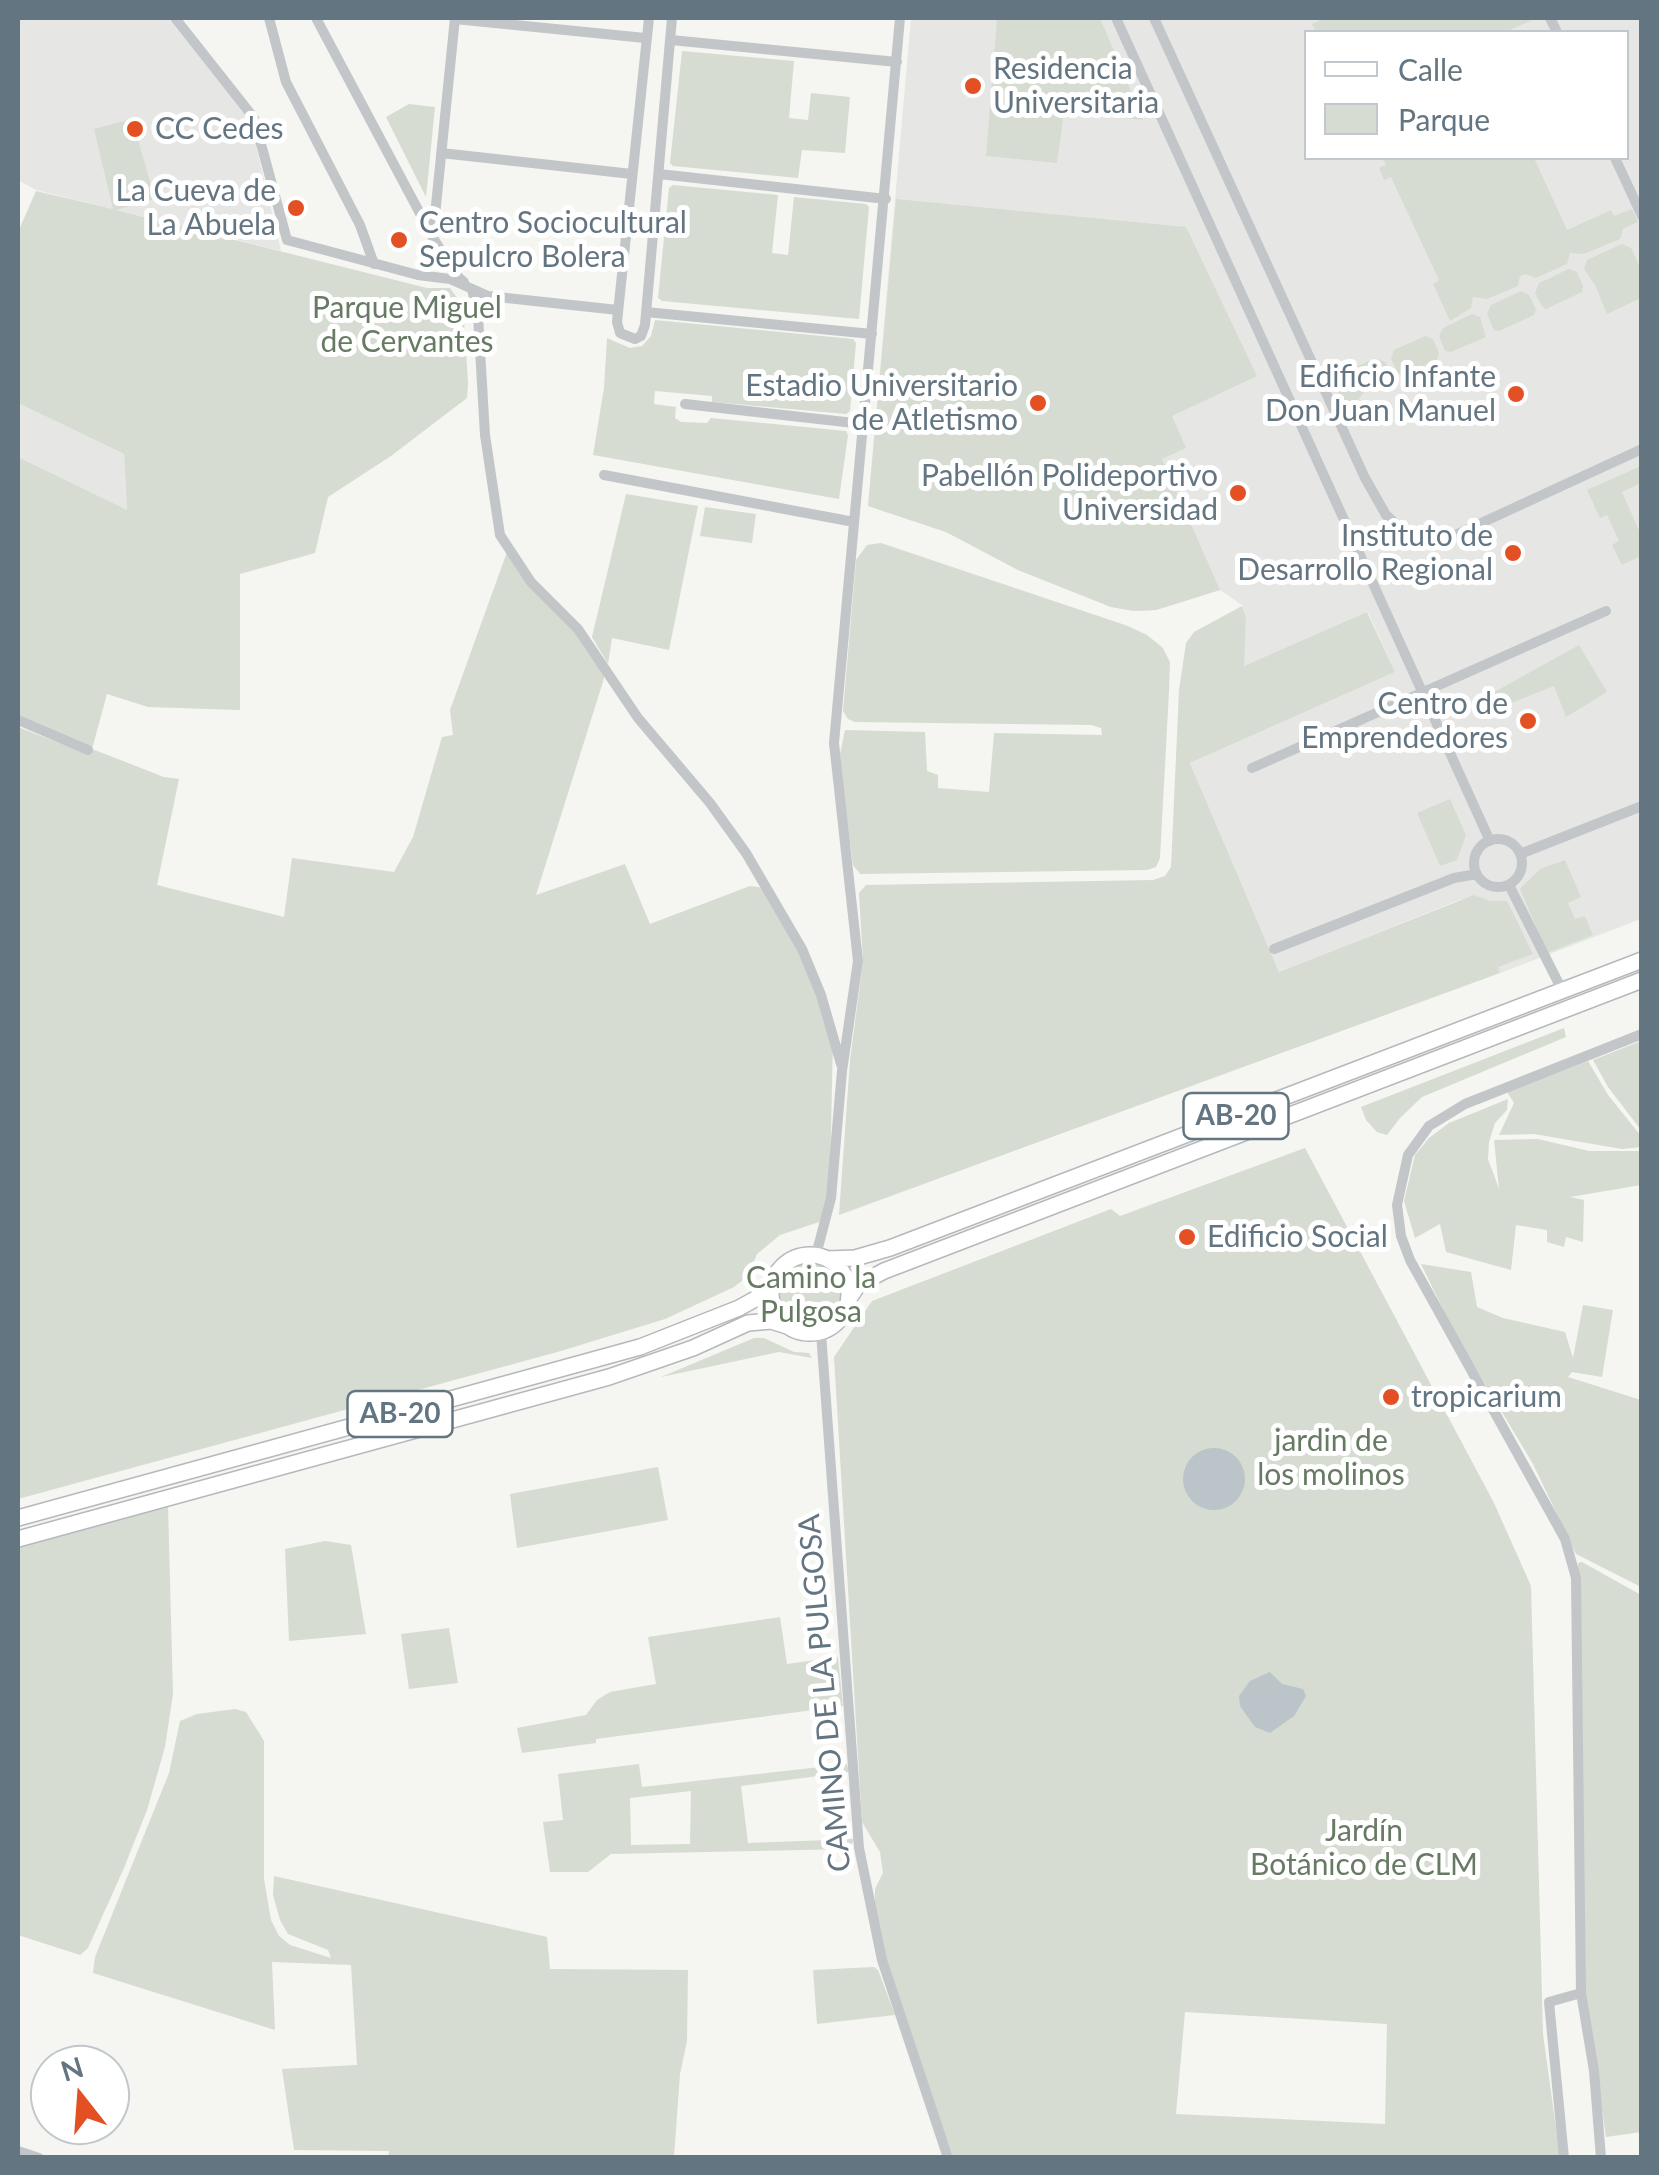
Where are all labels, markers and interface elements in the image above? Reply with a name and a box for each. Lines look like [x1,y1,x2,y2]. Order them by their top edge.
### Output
legend [1304,30,1629,160]
place label: Residencia Universitaria [993,51,1159,122]
text: Calle [1398,51,1463,87]
marker: Residencia Universitaria [962,75,984,97]
text: Parque [1398,101,1490,137]
place label: CC Cedes [155,111,284,147]
marker: CC Cedes [124,118,146,140]
place label: La Cueva de La Abuela [116,173,276,244]
marker: La Cueva de La Abuela [285,197,307,219]
place label: Centro Sociocultural Sepulcro Bolera [419,205,687,276]
marker: Centro Sociocultural Sepulcro Bolera [388,229,410,251]
park label: Parque Miguel de Cervantes [312,290,502,360]
place label: Edificio Infante Don Juan Manuel [1265,359,1496,430]
place label: Estadio Universitario de Atletismo [745,368,1018,438]
marker: Edificio Infante Don Juan Manuel [1505,383,1527,405]
marker: Estadio Universitario de Atletismo [1027,392,1049,414]
place label: Pabellón Polideportivo Universidad [921,458,1218,528]
marker: Pabellón Polideportivo Universidad [1227,482,1249,504]
place label: Instituto de Desarrollo Regional [1237,518,1493,588]
marker: Instituto de Desarrollo Regional [1502,542,1524,564]
place label: Centro de Emprendedores [1301,686,1508,756]
marker: Centro de Emprendedores [1517,710,1539,732]
road number: AB-20 [1184,1093,1288,1139]
place label: Edificio Social [1207,1219,1388,1255]
marker: Edificio Social [1176,1226,1198,1248]
park label: Camino la Pulgosa [746,1260,876,1330]
place label: tropicarium [1411,1379,1562,1415]
marker: tropicarium [1380,1386,1402,1408]
road number: AB-20 [348,1391,452,1437]
park label: jardin de los molinos [1257,1423,1405,1494]
street label: CAMINO DE LA PULGOSA [791,1513,859,1873]
park label: Jardín Botánico de CLM [1250,1813,1478,1884]
north arrow [30,2045,130,2145]
text: N [57,2049,87,2088]

